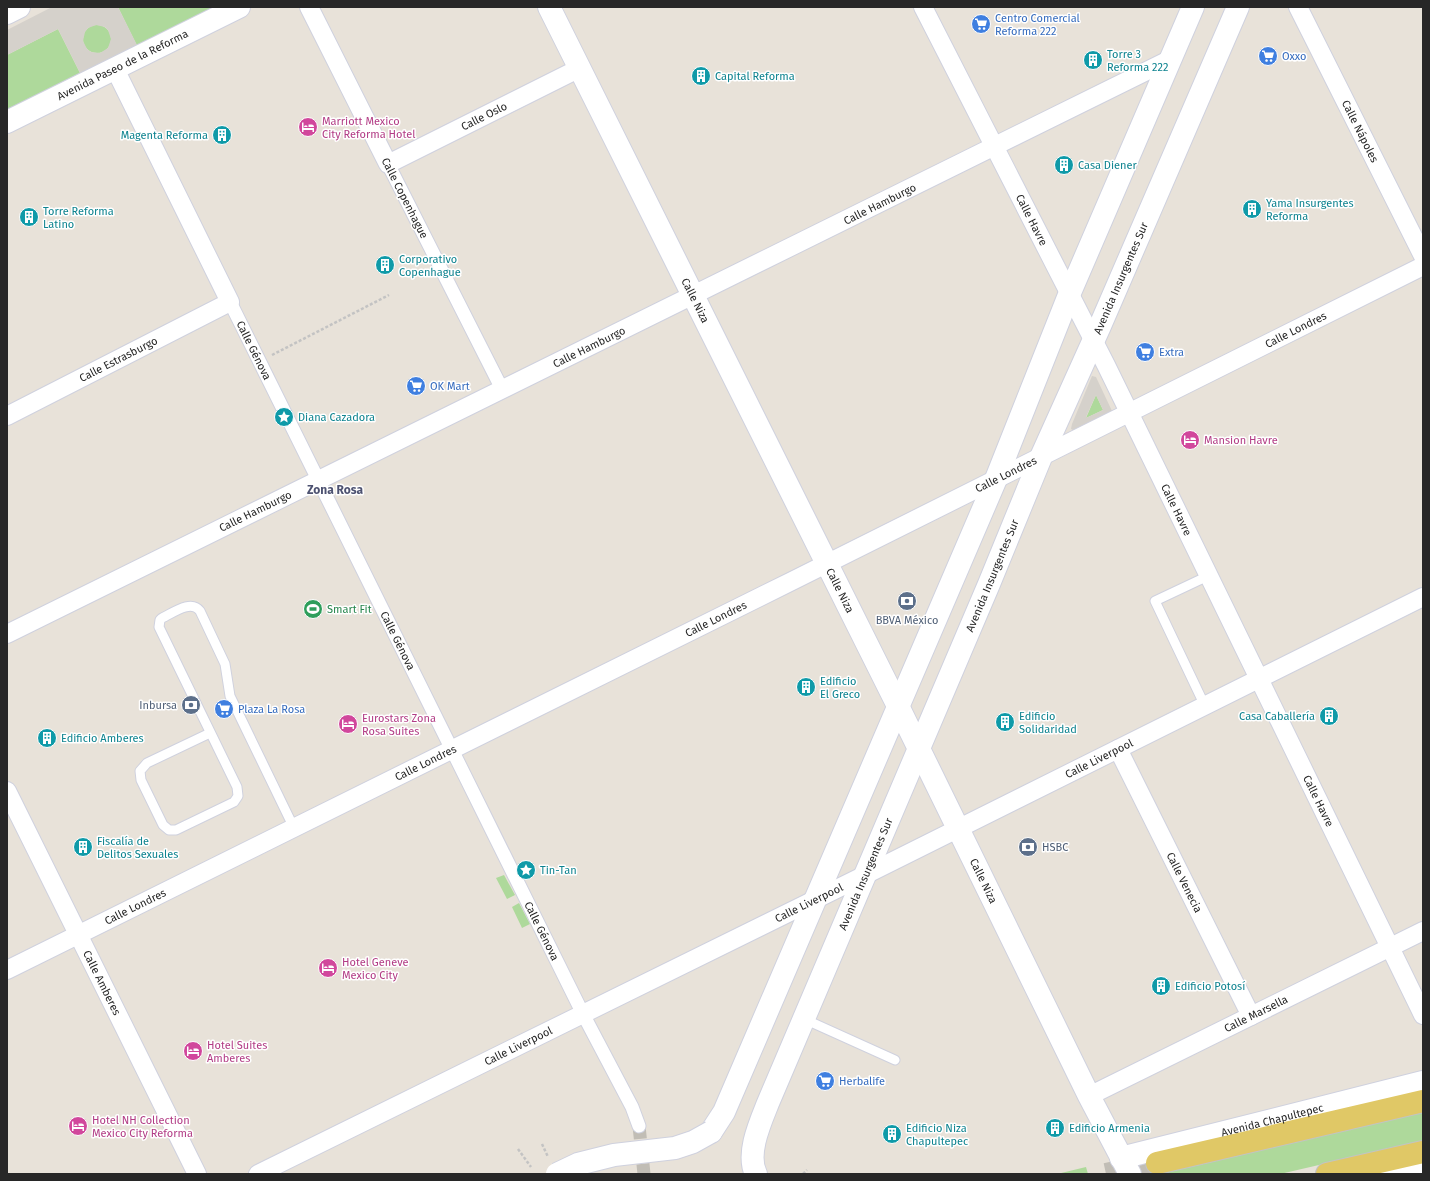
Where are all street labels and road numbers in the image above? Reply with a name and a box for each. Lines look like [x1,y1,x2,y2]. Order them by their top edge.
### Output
street label: Avenida Paseo de la Reforma [55,27,191,103]
street label: Calle Nápoles [1339,98,1381,165]
street label: Calle Oslo [459,100,509,133]
street label: Calle Copenhague [379,156,431,241]
street label: Calle Hamburgo [842,181,918,228]
street label: Calle Havre [1013,192,1050,248]
street label: Avenida Insurgentes Sur [1091,220,1151,336]
street label: Calle Niza [678,276,712,325]
street label: Calle Londres [1263,309,1329,351]
street label: Calle Génova [233,319,274,382]
street label: Calle Hamburgo [551,324,628,371]
street label: Calle Estrasburgo [77,334,160,385]
street label: Calle Londres [973,454,1039,496]
street label: Calle Havre [1158,482,1194,538]
street label: Calle Hamburgo [217,488,294,535]
street label: Avenida Insurgentes Sur [963,517,1022,634]
street label: Calle Niza [823,566,856,615]
street label: Calle Londres [683,599,749,640]
street label: Calle Génova [377,609,418,673]
street label: Calle Liverpool [1063,737,1135,781]
street label: Calle Londres [393,742,459,784]
street label: Calle Havre [1300,773,1336,829]
street label: Avenida Insurgentes Sur [836,815,896,932]
street label: Calle Venecia [1163,850,1205,915]
street label: Calle Niza [967,856,1000,906]
street label: Calle Liverpool [773,881,845,925]
street label: Calle Londres [102,886,168,928]
street label: Calle Génova [521,899,561,963]
street label: Calle Amberes [80,948,123,1017]
street label: Calle Marsella [1222,993,1290,1035]
street label: Calle Liverpool [482,1024,554,1069]
street label: Avenida Chapultepec [1220,1101,1325,1140]

